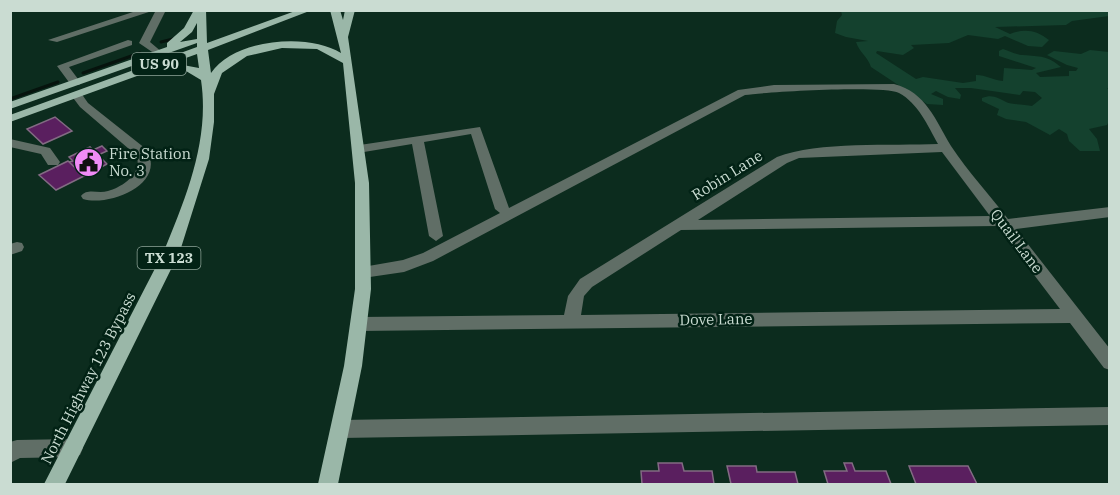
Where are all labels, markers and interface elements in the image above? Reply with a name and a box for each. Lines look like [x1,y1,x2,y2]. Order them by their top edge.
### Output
road number: US 90 [132,53,186,75]
place label: Fire Station No. 3 [109,144,192,180]
public building icon: Fire Station No. 3 [72,146,104,178]
street label: Robin Lane [688,146,766,204]
street label: Quail Lane [987,205,1047,277]
road number: TX 123 [138,247,201,269]
street label: North Highway 123 Bypass [36,289,140,467]
street label: Dove Lane [679,309,753,329]

